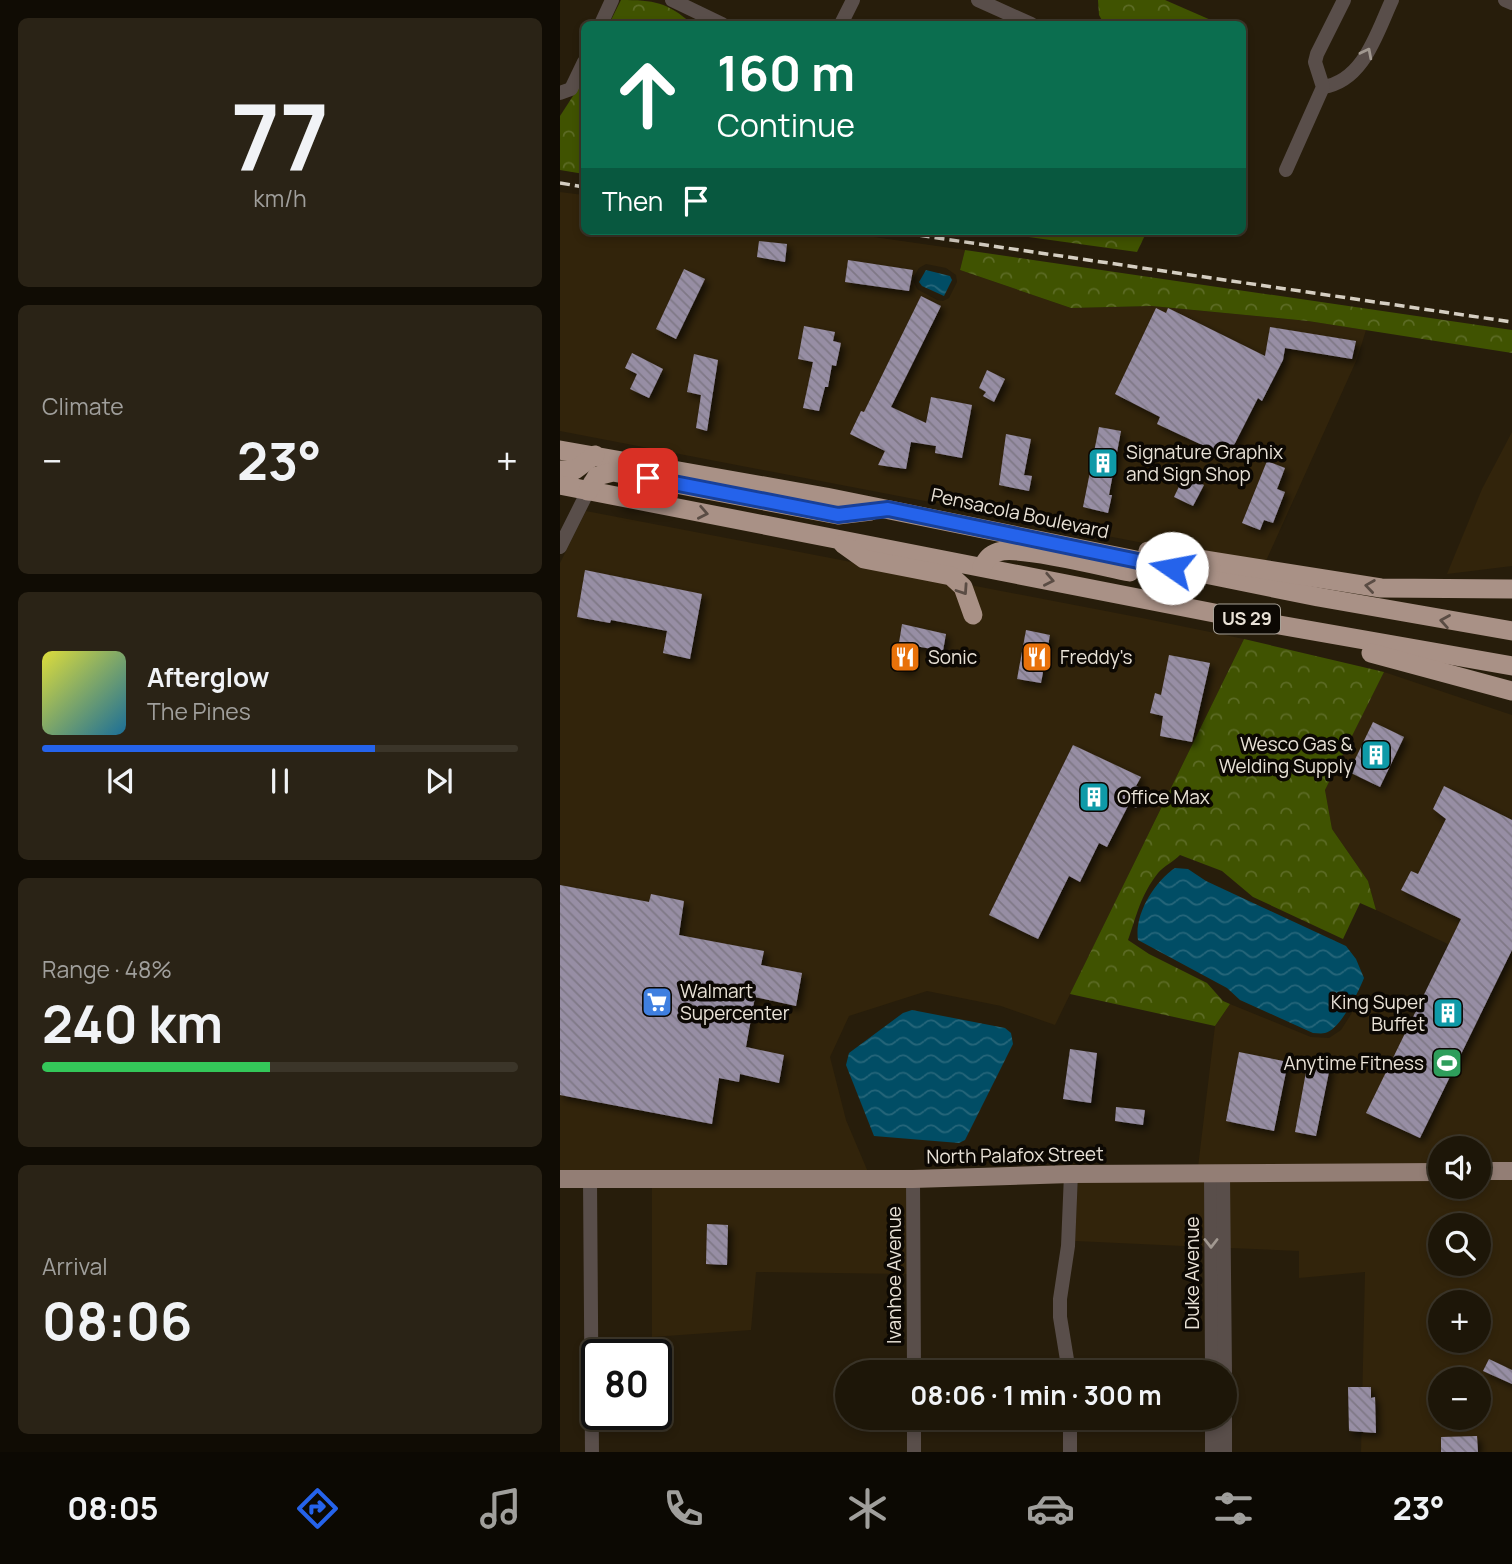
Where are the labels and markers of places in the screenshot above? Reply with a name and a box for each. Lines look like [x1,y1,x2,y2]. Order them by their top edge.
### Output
place label: Signature Graphix and Sign Shop [1126,439,1283,487]
building icon: Signature Graphix and Sign Shop [1086,446,1120,480]
pin [618,448,678,508]
restaurant icon: Sonic [888,640,922,674]
restaurant icon: Freddy's [1020,640,1054,674]
place label: Sonic [928,644,977,670]
place label: Freddy's [1060,644,1132,670]
place label: Wesco Gas & Welding Supply [1219,731,1354,779]
building icon: Wesco Gas & Welding Supply [1359,738,1393,772]
building icon: Office Max [1077,780,1111,814]
place label: Office Max [1117,784,1210,810]
place label: Walmart Supercenter [680,978,790,1026]
supermarket icon: Walmart Supercenter [640,985,674,1019]
place label: King Super Buffet [1331,989,1425,1037]
building icon: King Super Buffet [1431,996,1465,1030]
sports icon: Anytime Fitness [1430,1046,1464,1080]
place label: Anytime Fitness [1283,1050,1424,1076]

